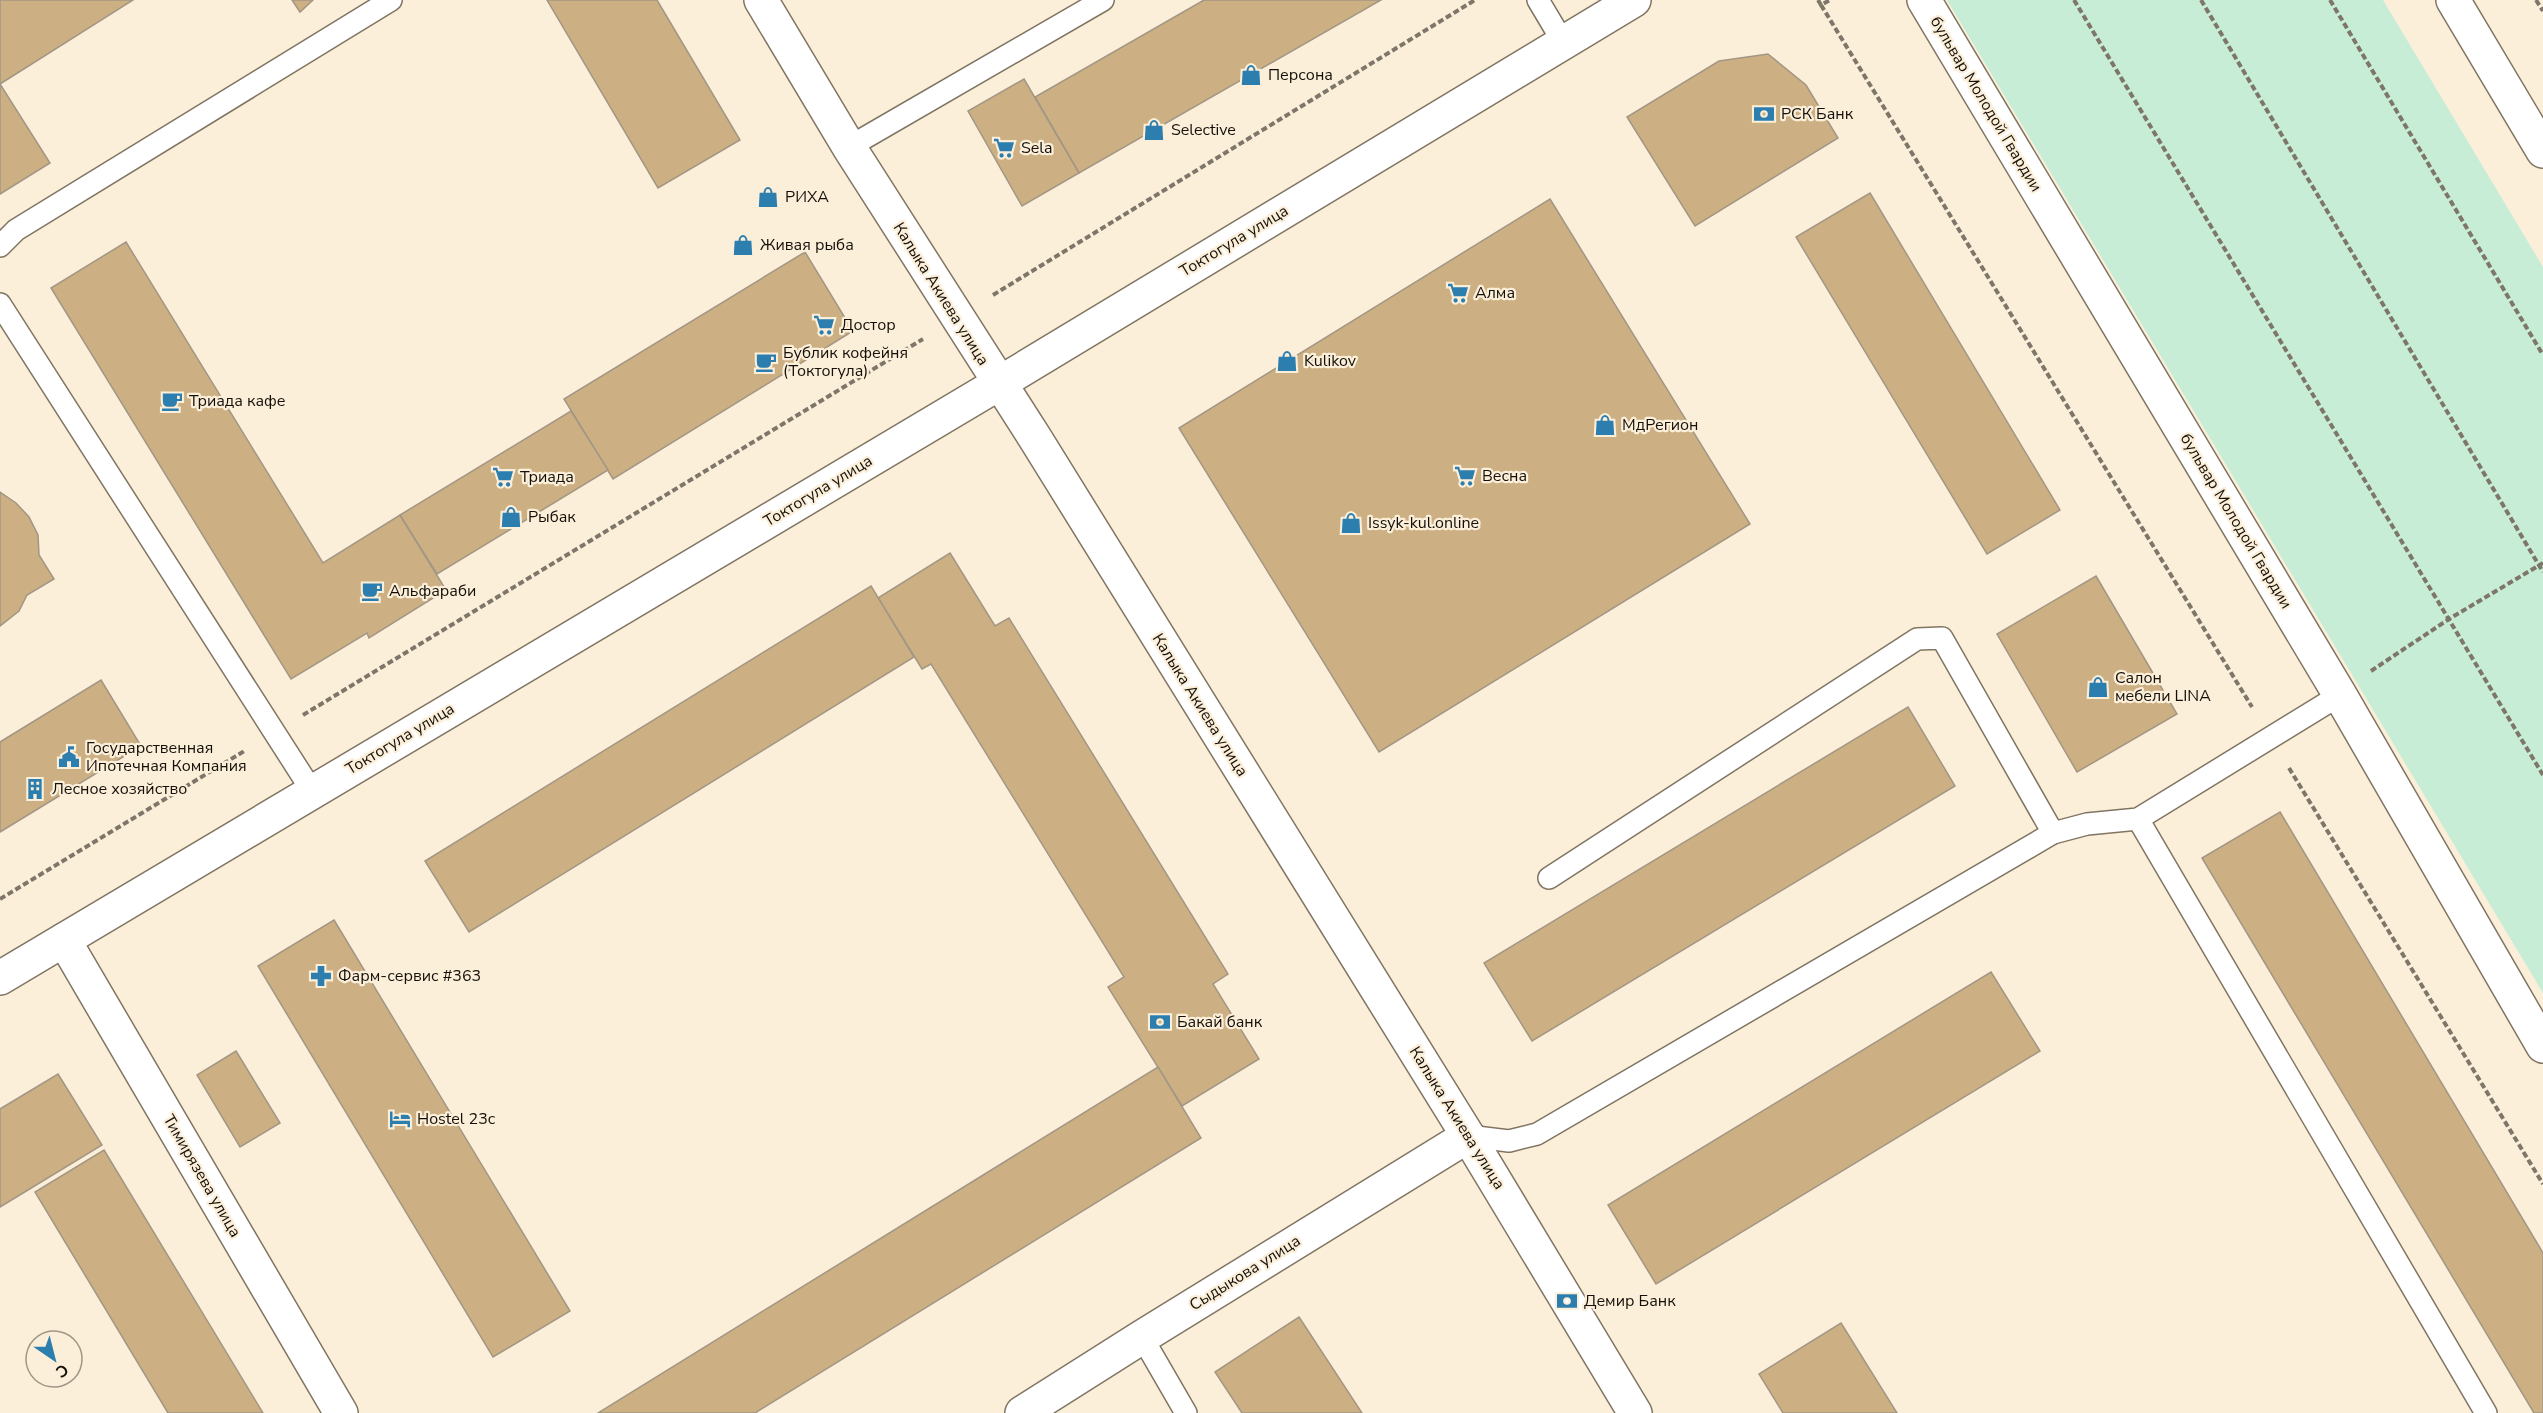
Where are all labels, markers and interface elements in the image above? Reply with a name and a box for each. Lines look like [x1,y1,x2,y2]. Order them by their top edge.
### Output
street label: бульвар Молодой Гвардии [1925,12,2047,196]
shop icon: Персона [1239,63,1263,87]
place label: Персона [1268,64,1333,86]
bank icon: РСК Банк [1752,102,1776,126]
place label: РСК Банк [1781,103,1854,125]
shop icon: Selective [1142,118,1166,142]
place label: Selective [1171,119,1236,141]
supermarket icon: Sela [992,136,1016,160]
place label: Sela [1021,137,1053,159]
shop icon: РИХА [756,185,780,209]
place label: РИХА [785,186,829,208]
street label: Токтогула улица [1175,200,1293,282]
street label: Калыка Акиева улица [888,218,994,370]
shop icon: Живая рыба [731,233,755,257]
place label: Живая рыба [760,234,854,256]
supermarket icon: Алма [1446,281,1470,305]
place label: Алма [1475,282,1515,304]
supermarket icon: Достор [812,313,836,337]
place label: Достор [841,314,896,336]
place label: Бублик кофейня (Токтогула) [783,342,908,382]
shop icon: Kulikov [1275,349,1299,373]
cafe icon: Бублик кофейня (Токтогула) [754,350,778,374]
place label: Kulikov [1304,350,1357,372]
cafe icon: Триада кафе [160,389,184,413]
place label: Триада кафе [189,390,286,412]
shop icon: МдРегион [1593,413,1617,437]
place label: МдРегион [1622,414,1698,436]
street label: бульвар Молодой Гвардии [2175,429,2297,613]
street label: Токтогула улица [759,450,877,532]
supermarket icon: Весна [1453,464,1477,488]
supermarket icon: Триада [491,465,515,489]
place label: Весна [1482,465,1527,487]
place label: Триада [520,466,574,488]
shop icon: Рыбак [499,505,523,529]
place label: Рыбак [528,506,576,528]
shop icon: Issyk-kul.online [1339,511,1363,535]
place label: Issyk-kul.online [1368,512,1479,534]
cafe icon: Альфараби [360,579,384,603]
place label: Альфараби [389,580,476,602]
street label: Калыка Акиева улица [1147,629,1253,781]
place label: Салон мебели LINA [2115,667,2211,707]
shop icon: Салон мебели LINA [2086,675,2110,699]
street label: Токтогула улица [341,698,459,780]
place label: Государственная Ипотечная Компания [86,737,247,777]
public building icon: Государственная Ипотечная Компания [57,745,81,769]
building icon: Лесное хозяйство [23,777,47,801]
place label: Лесное хозяйство [52,778,187,800]
pharmacy icon: Фарм-сервис #363 [309,964,333,988]
place label: Фарм-сервис #363 [338,965,481,987]
bank icon: Бакай банк [1148,1010,1172,1034]
place label: Бакай банк [1177,1011,1263,1033]
street label: Калыка Акиева улица [1404,1042,1510,1194]
hotel icon: Hostel 23c [388,1107,412,1131]
place label: Hostel 23c [417,1108,496,1130]
street label: Тимирязева улица [158,1111,246,1241]
street label: Сыдыкова улица [1185,1230,1305,1316]
bank icon: Демир Банк [1555,1289,1579,1313]
place label: Демир Банк [1584,1290,1676,1312]
north arrow [24,1329,84,1389]
text: С [51,1358,73,1383]

